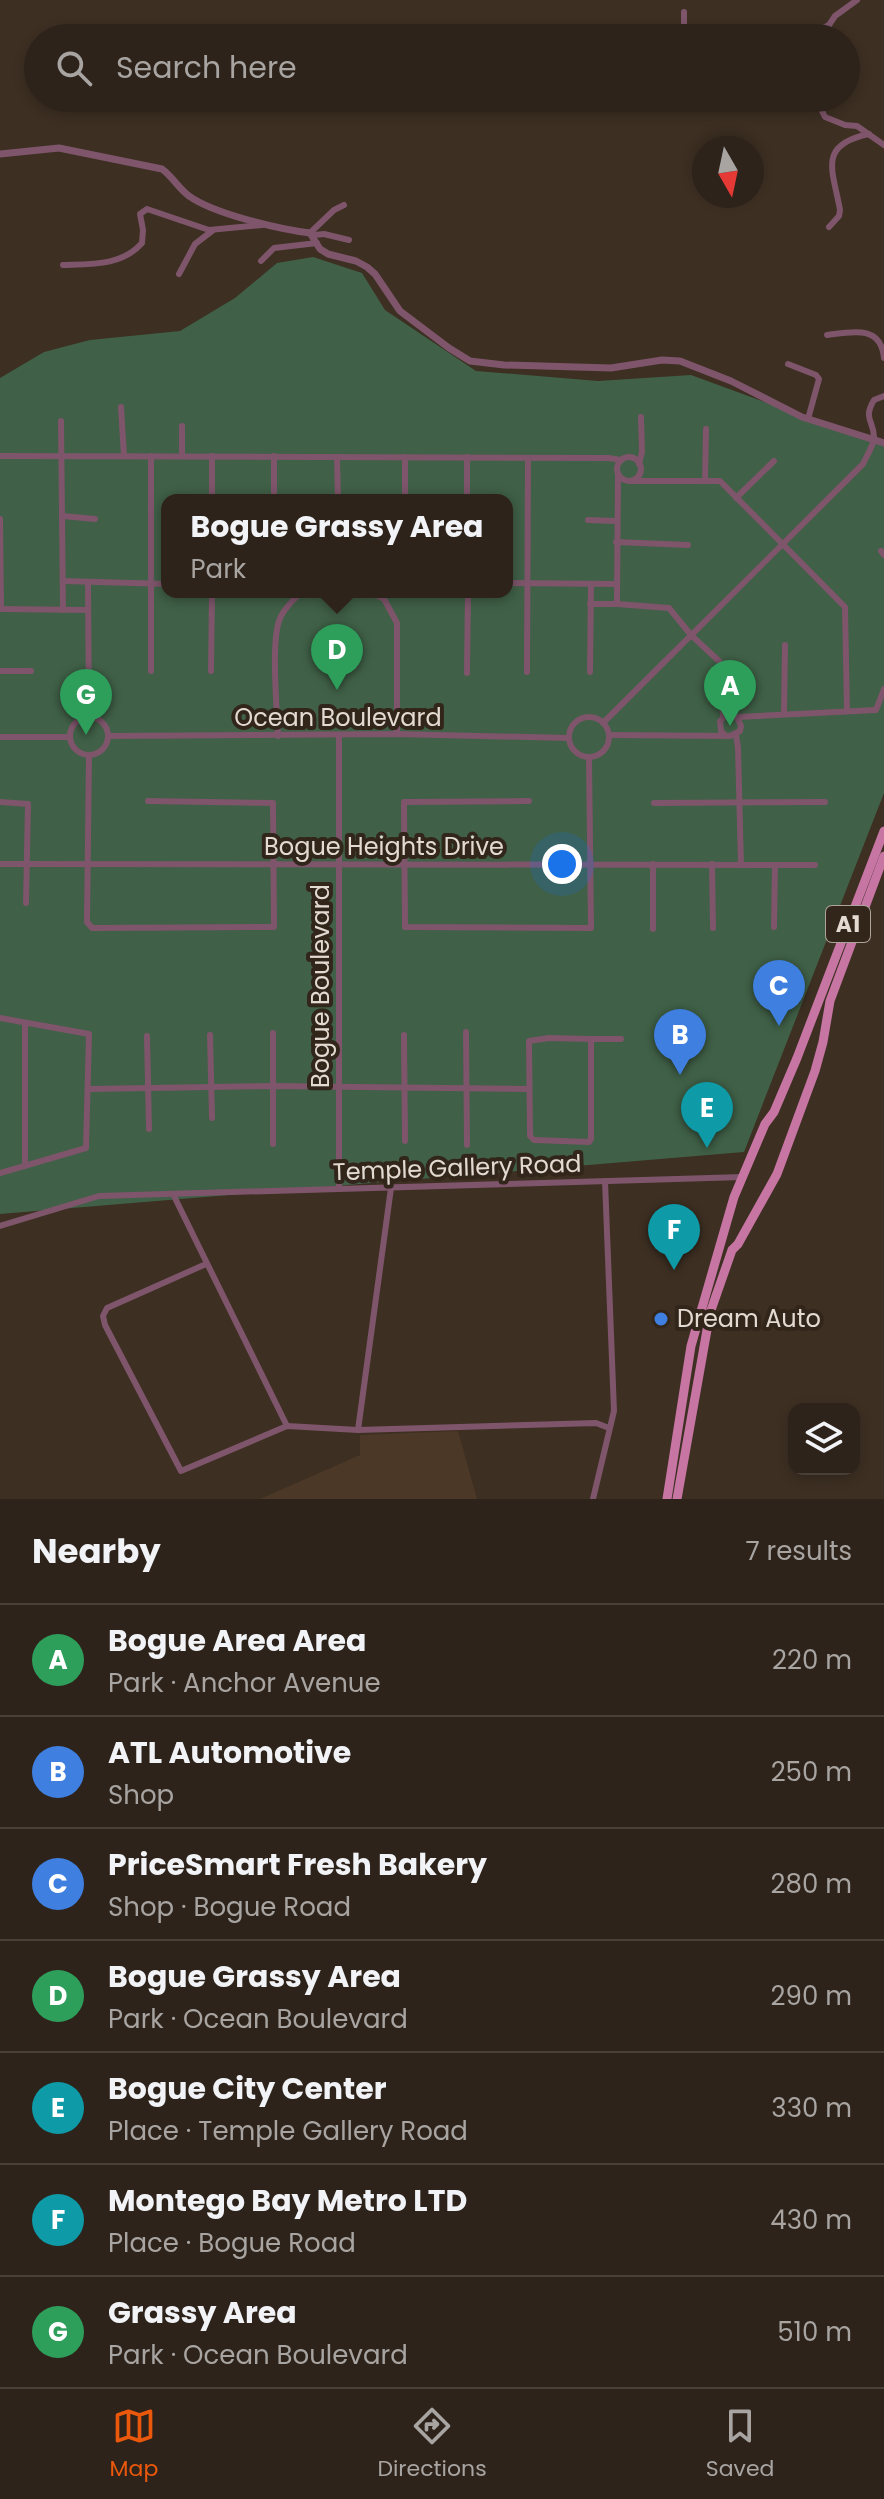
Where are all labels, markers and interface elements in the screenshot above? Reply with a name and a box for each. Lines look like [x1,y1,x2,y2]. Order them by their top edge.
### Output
search box [24,24,860,112]
icon: search [52,46,96,90]
text: Search here [116,46,297,89]
north arrow [692,136,764,208]
popup [161,494,513,598]
text: Bogue Grassy Area [191,505,483,548]
text: Park [191,551,246,587]
pin: D [311,624,363,690]
pin: A [704,660,756,726]
pin: G [60,669,112,735]
street label: Ocean Boulevard [234,701,442,734]
street label: Bogue Heights Drive [264,830,504,863]
your location [542,844,582,884]
street label: Bogue Boulevard [304,884,337,1088]
road number: A1 [826,906,870,942]
pin: C [753,960,805,1026]
pin: B [654,1009,706,1075]
pin: E [681,1082,733,1148]
street label: Temple Gallery Road [332,1147,582,1188]
pin: F [648,1204,700,1270]
place label: Dream Auto [677,1302,821,1335]
marker: Dream Auto [652,1310,670,1328]
map controls [788,1403,860,1475]
button: layers [788,1403,860,1475]
text: Nearby [32,1527,161,1575]
text: 7 results [745,1533,852,1569]
text: Bogue Area Area [108,1619,366,1662]
text: A [48,1642,68,1678]
text: 220 m [772,1642,852,1678]
text: Park · Anchor Avenue [108,1665,381,1701]
text: ATL Automotive [108,1731,351,1774]
text: B [49,1754,67,1790]
text: 250 m [771,1754,852,1790]
text: Shop [108,1777,174,1813]
text: PriceSmart Fresh Bakery [108,1843,487,1886]
text: C [48,1866,68,1902]
text: 280 m [771,1866,852,1902]
text: Shop · Bogue Road [108,1889,351,1925]
text: Bogue Grassy Area [108,1955,401,1998]
text: D [49,1978,67,2014]
text: 290 m [771,1978,852,2014]
text: Park · Ocean Boulevard [108,2001,408,2037]
text: Bogue City Center [108,2067,387,2110]
text: E [51,2090,65,2126]
text: 330 m [771,2090,852,2126]
text: Place · Temple Gallery Road [108,2113,468,2149]
text: Montego Bay Metro LTD [108,2179,467,2222]
text: F [51,2202,65,2238]
text: 430 m [770,2202,852,2238]
text: Place · Bogue Road [108,2225,356,2261]
text: Grassy Area [108,2291,297,2334]
text: G [48,2314,68,2350]
text: 510 m [777,2314,852,2350]
text: Park · Ocean Boulevard [108,2337,408,2373]
tab: Map [110,2404,158,2485]
tab: Directions [377,2404,487,2485]
tab: Saved [706,2404,774,2485]

